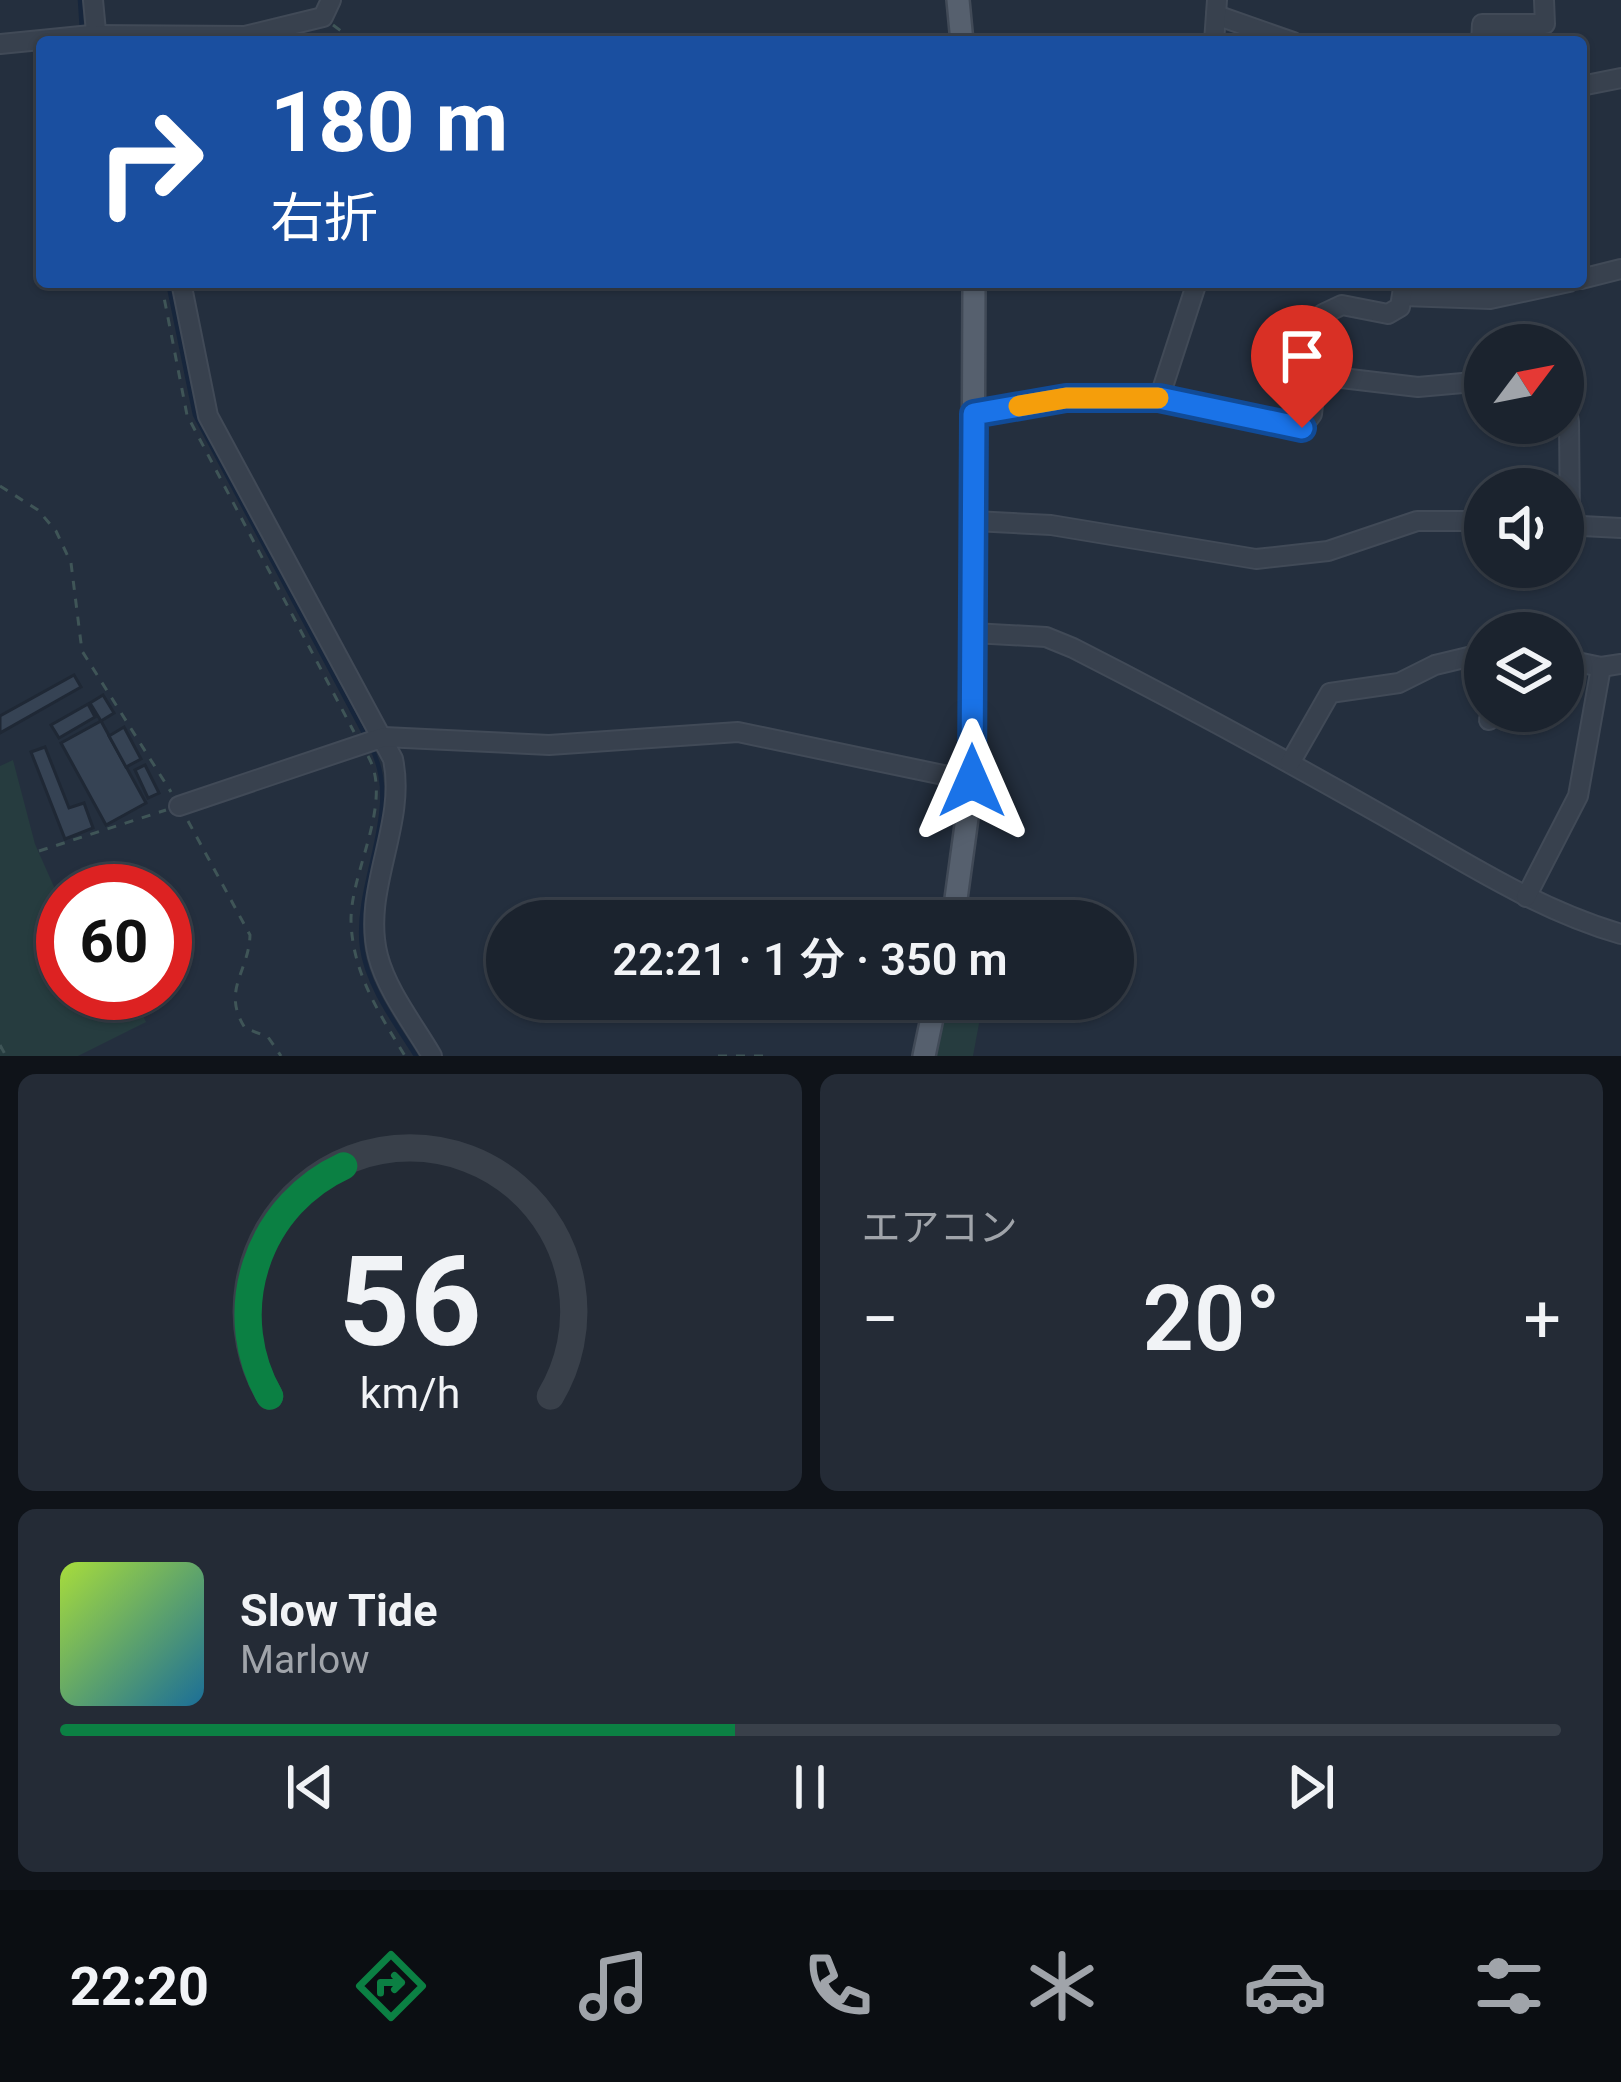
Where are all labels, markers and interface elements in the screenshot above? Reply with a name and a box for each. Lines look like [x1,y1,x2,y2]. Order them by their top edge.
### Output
text: 180 m [270,73,508,172]
icon: right [72,84,228,240]
text: 右折 [270,187,378,250]
pin [1251,305,1353,428]
icon: arrive [1269,323,1335,389]
north arrow [1464,324,1584,444]
map controls [1464,324,1584,732]
button: sound [1464,468,1584,588]
button: layers [1464,612,1584,732]
position arrow [909,718,1035,844]
speed limit sign: 60 [36,864,192,1020]
text: 22:21 · 1 分 · 350 m [612,933,1008,986]
text: エアコン [862,1205,1018,1251]
text: 56 [338,1229,481,1375]
text: 20° [1143,1267,1280,1372]
text: − [862,1281,899,1358]
text: + [1524,1281,1561,1358]
text: km/h [359,1367,460,1417]
text: Slow Tide [240,1584,438,1637]
text: Marlow [240,1637,370,1683]
icon: previous [277,1754,343,1820]
icon: pause [777,1754,843,1820]
icon: next [1278,1754,1344,1820]
icon: directions [349,1944,433,2028]
icon: music [572,1944,656,2028]
icon: phone [796,1944,880,2028]
icon: climate [1020,1944,1104,2028]
icon: car [1243,1944,1327,2028]
icon: filters [1467,1944,1551,2028]
text: 22:20 [70,1955,209,2018]

